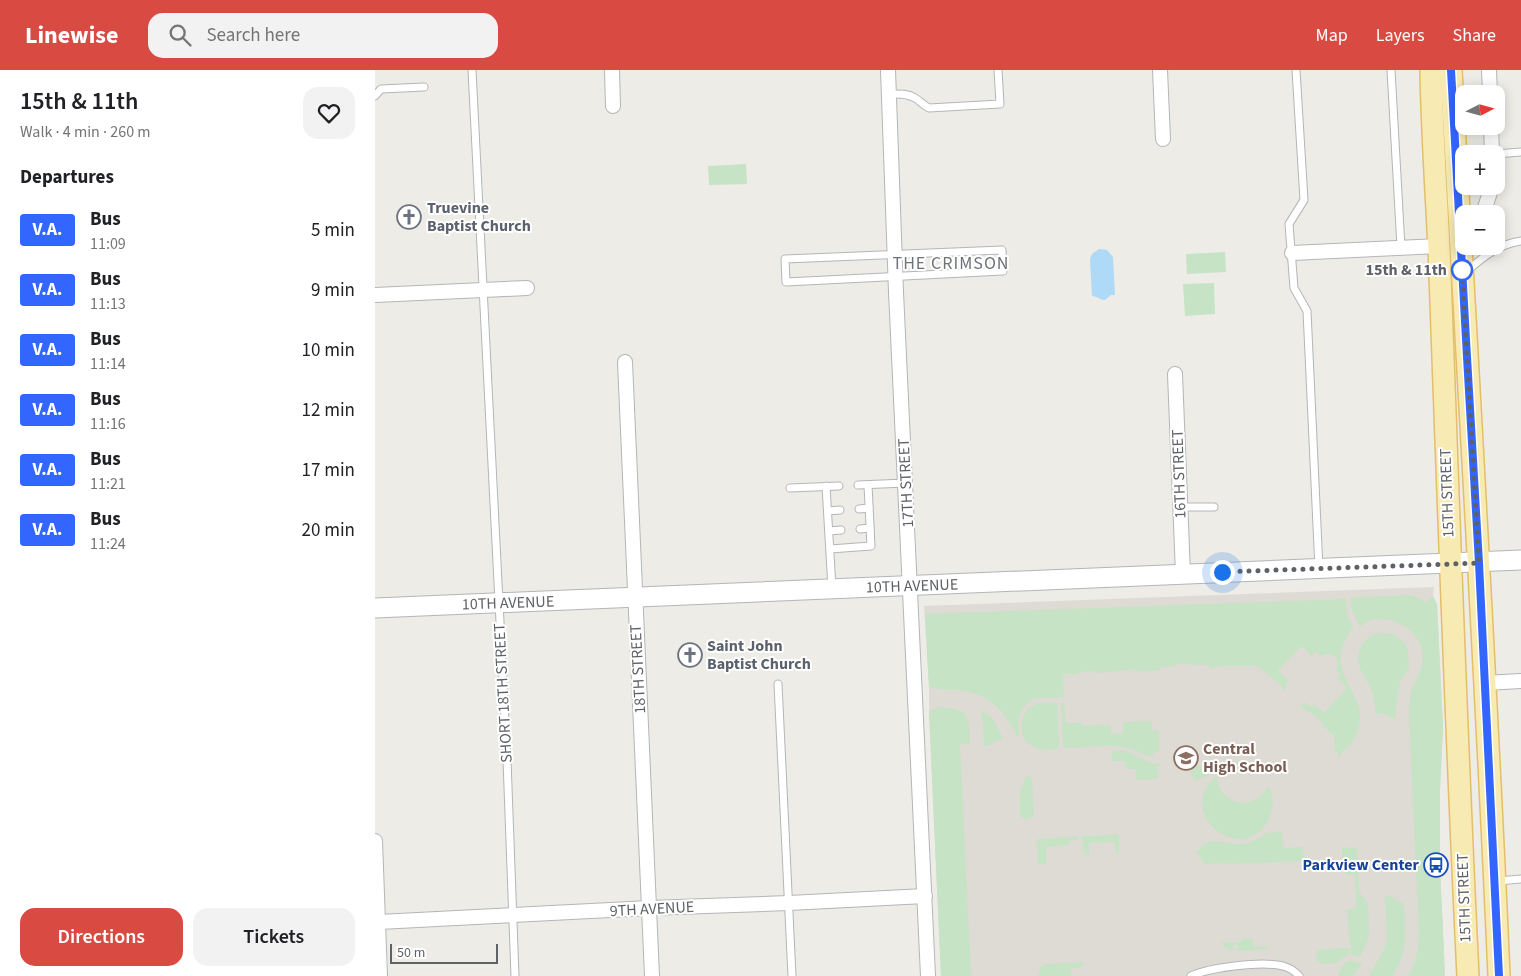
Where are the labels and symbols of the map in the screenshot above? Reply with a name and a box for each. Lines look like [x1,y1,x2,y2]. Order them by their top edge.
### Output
north arrow [1455,85,1505,135]
place label: Truevine Baptist Church [427,197,531,237]
church icon: Truevine Baptist Church [396,204,422,230]
district label: THE CRIMSON [892,251,1010,276]
place label: 15th & 11th [1366,259,1447,281]
marker: 15th & 11th [1451,259,1473,281]
street label: 16TH STREET [1166,428,1192,519]
street label: 17TH STREET [893,437,919,528]
street label: 15TH STREET [1434,447,1460,538]
your location [1210,560,1235,585]
street label: 10TH AVENUE [865,573,959,599]
street label: 10TH AVENUE [461,590,555,616]
street label: SHORT 18TH STREET [488,622,518,763]
street label: 18TH STREET [625,623,651,714]
place label: Saint John Baptist Church [707,635,811,675]
church icon: Saint John Baptist Church [677,642,703,668]
place label: Central High School [1203,738,1287,778]
school or university icon: Central High School [1173,745,1199,771]
bus stop icon: Parkview Center [1423,852,1449,878]
street label: 15TH STREET [1451,852,1477,943]
place label: Parkview Center [1303,854,1420,876]
street label: 9TH AVENUE [609,896,695,922]
scale bar [390,941,497,964]

